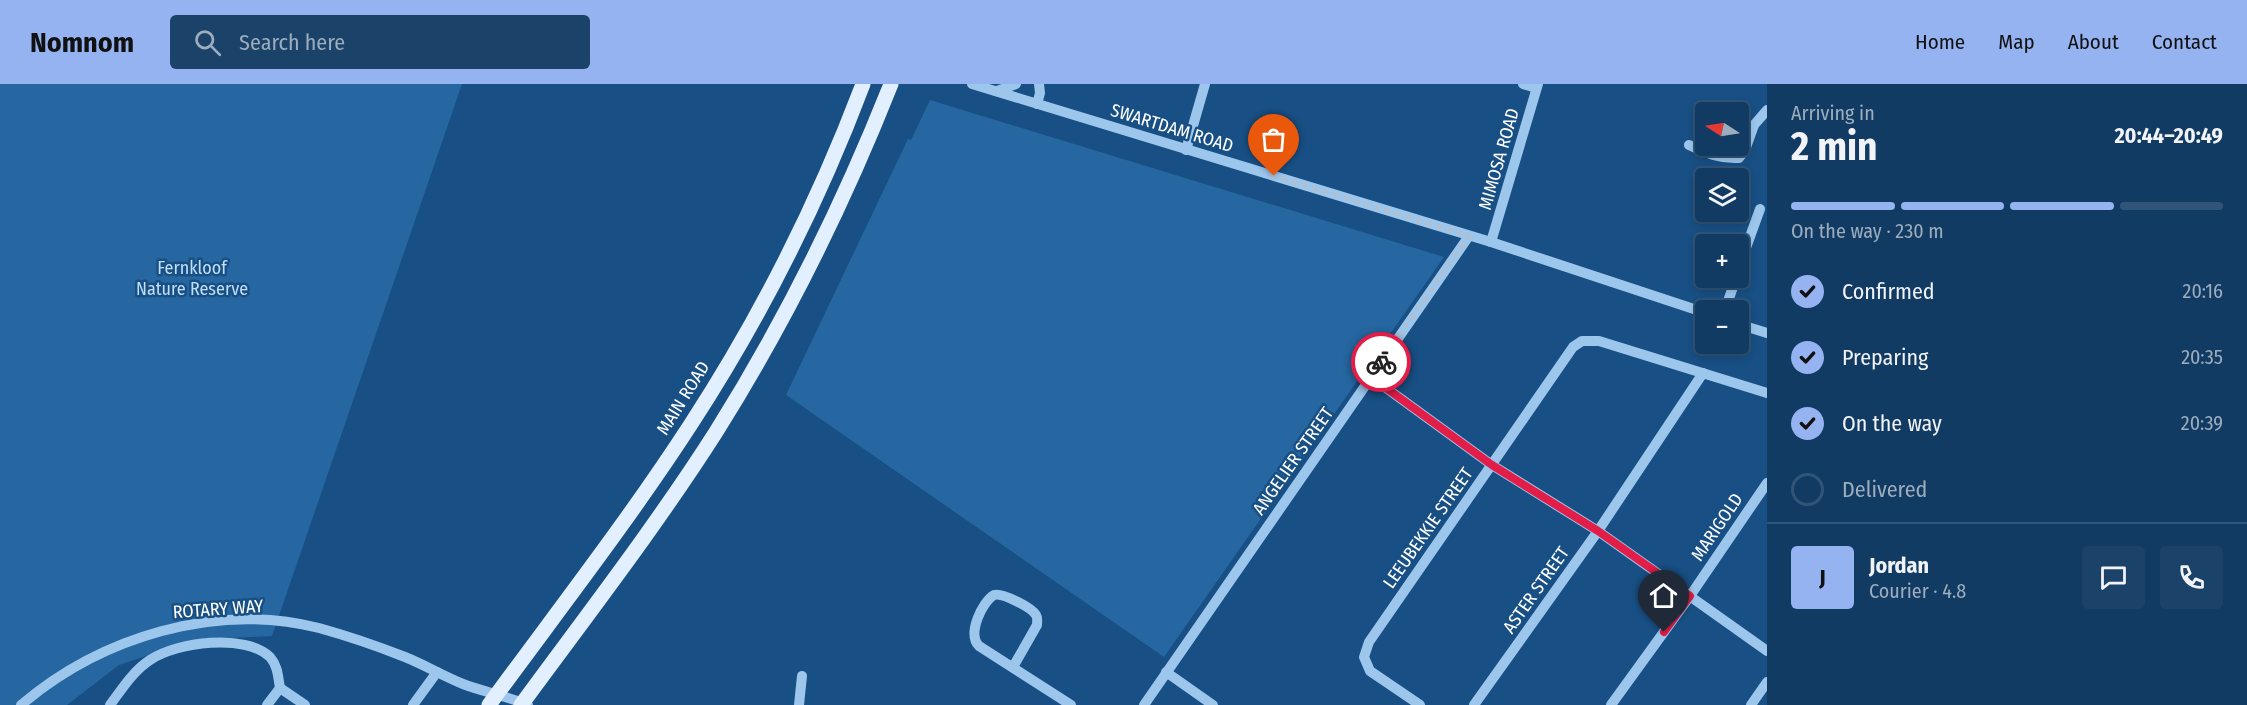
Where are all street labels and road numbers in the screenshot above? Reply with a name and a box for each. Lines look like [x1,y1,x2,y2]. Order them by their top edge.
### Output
street label: SWARTDAM ROAD [1108,99,1236,157]
street label: MIMOSA ROAD [1474,106,1524,212]
street label: MAIN ROAD [652,357,714,439]
street label: ANGELIER STREET [1248,402,1339,519]
street label: LEEUBEKKIE STREET [1378,463,1478,592]
street label: MARIGOLD [1686,489,1748,565]
street label: ASTER STREET [1498,542,1574,638]
street label: ROTARY WAY [172,595,264,623]

